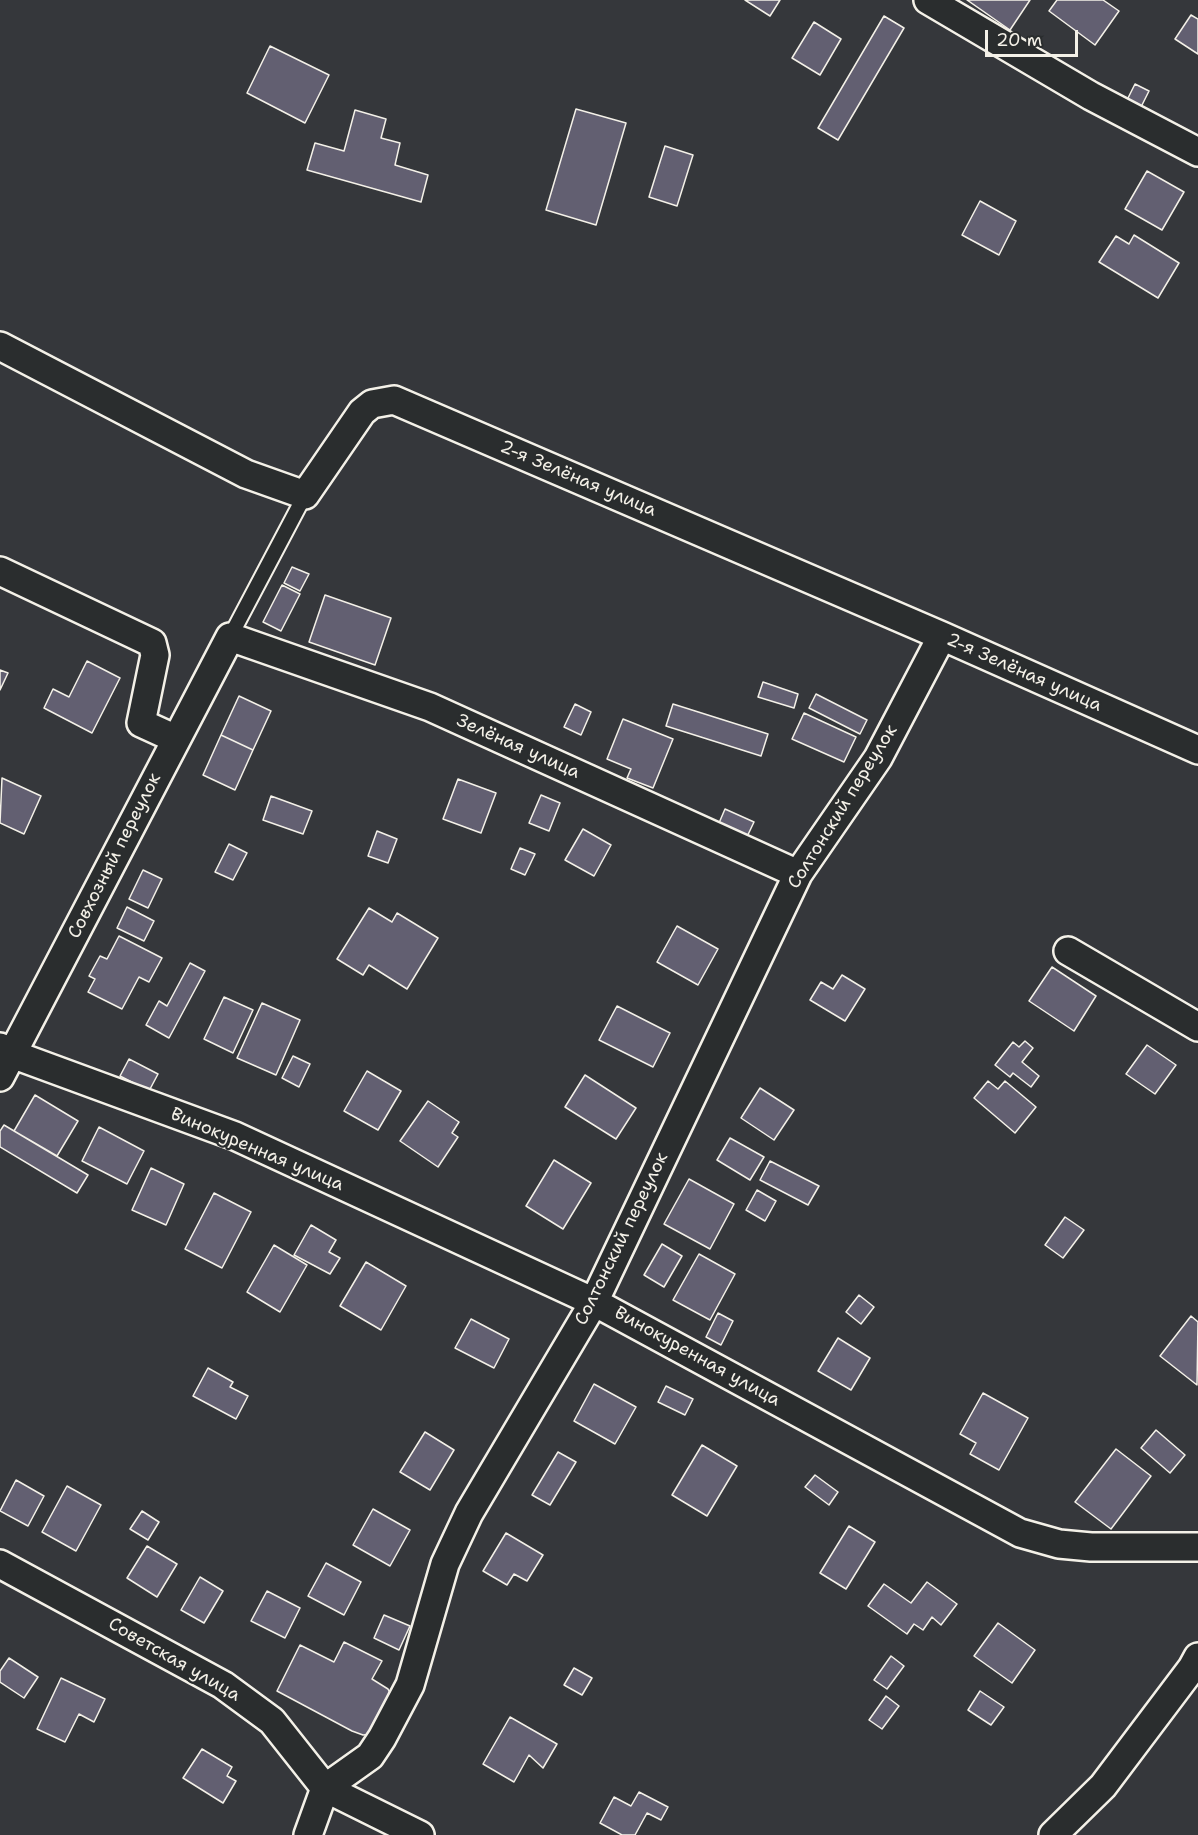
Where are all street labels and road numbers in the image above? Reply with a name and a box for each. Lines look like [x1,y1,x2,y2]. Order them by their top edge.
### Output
street label: 2-я Зелёная улица [497,436,659,522]
street label: 2-я Зелёная улица [943,629,1105,717]
street label: Зелёная улица [453,710,583,784]
street label: Солтонский переулок [784,721,902,893]
street label: Совхозный переулок [64,770,166,942]
street label: Винокуренная улица [167,1104,347,1196]
street label: Солтонский переулок [571,1149,673,1329]
street label: Винокуренная улица [610,1302,784,1412]
street label: Советская улица [104,1613,244,1707]

